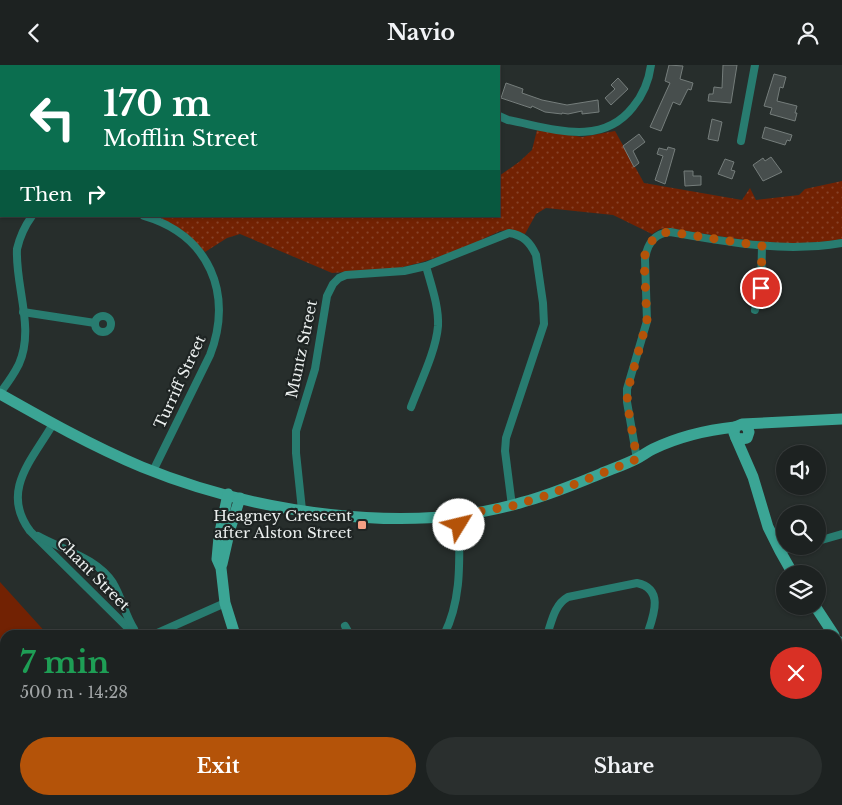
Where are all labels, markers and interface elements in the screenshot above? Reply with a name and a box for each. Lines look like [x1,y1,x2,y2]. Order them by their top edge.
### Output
icon: back [20,19,48,47]
text: Navio [387,19,455,46]
icon: person [794,19,822,47]
text: 170 m [103,82,211,125]
icon: left [20,85,85,150]
text: Mofflin Street [103,125,258,152]
icon: right [82,180,110,208]
text: Then [20,183,72,206]
pin [740,267,782,309]
icon: arrive [747,274,775,302]
street label: Muntz Street [282,298,321,400]
street label: Turriff Street [150,332,210,432]
map controls [776,445,826,615]
button: sound [776,445,826,495]
position arrow [432,498,484,550]
button: search [776,505,826,555]
place label: Heagney Crescent after Alston Street [213,506,352,542]
marker: Heagney Crescent after Alston Street [356,519,368,531]
street label: Chant Street [53,533,134,615]
button: layers [776,565,826,615]
text: 7 min [20,644,109,681]
button: close [770,647,822,699]
text: 500 m · 14:28 [20,682,128,702]
button: Exit [20,737,416,795]
button: Share [426,737,822,795]

